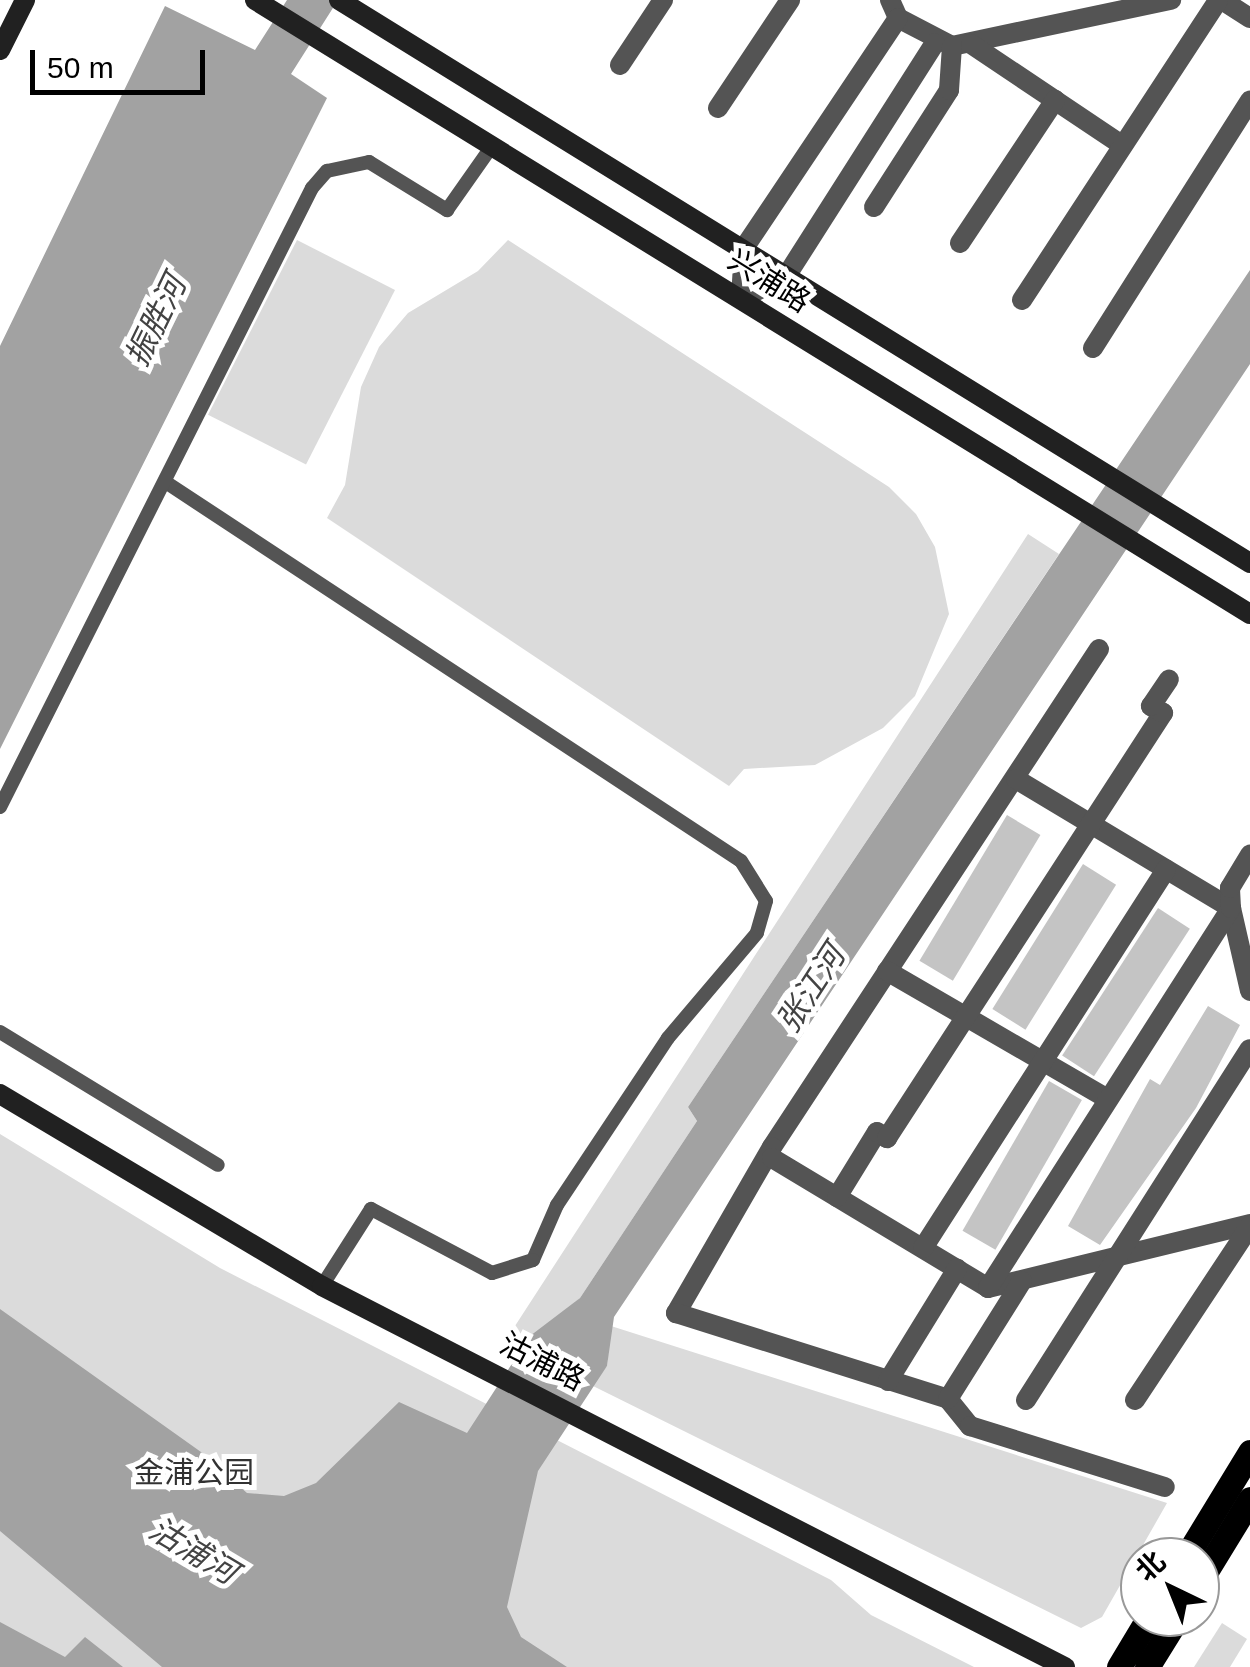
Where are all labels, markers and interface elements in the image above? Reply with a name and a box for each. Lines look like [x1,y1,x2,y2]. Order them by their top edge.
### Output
scale bar [35,30,210,92]
text: 50 m [47,51,114,84]
street label: 兴浦路 [721,242,817,320]
water label: 振胜河 [118,269,194,373]
water label: 张江河 [769,938,853,1040]
street label: 沽浦路 [494,1326,590,1398]
park label: 金浦公园 [134,1455,254,1491]
water label: 沽浦河 [142,1510,244,1592]
north arrow [1120,1537,1220,1637]
text: 北 [1130,1545,1171,1587]

